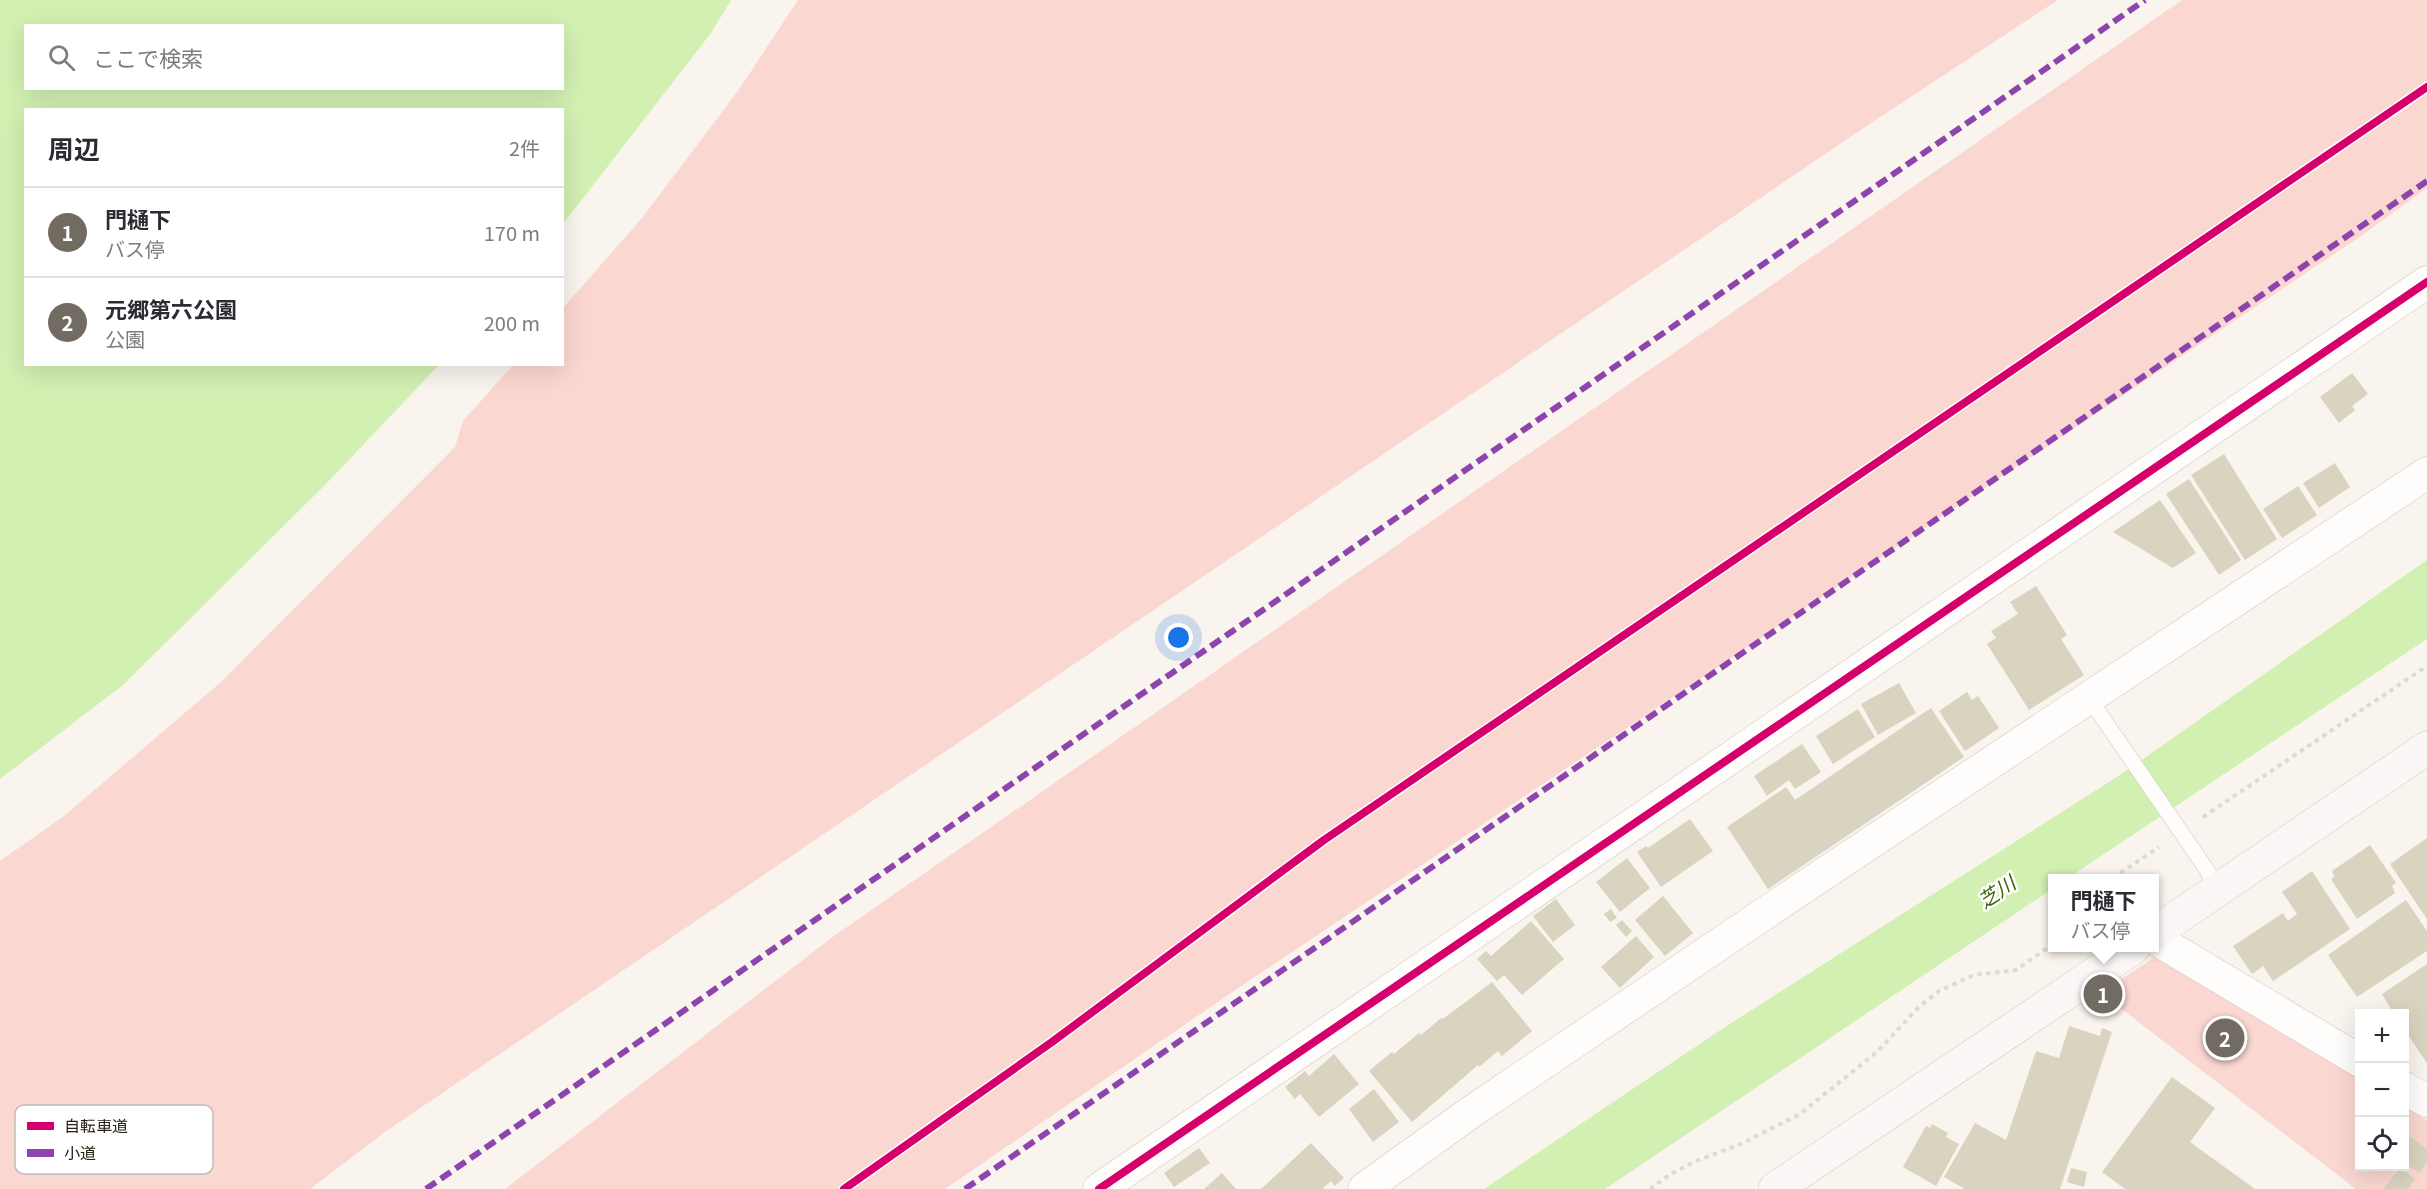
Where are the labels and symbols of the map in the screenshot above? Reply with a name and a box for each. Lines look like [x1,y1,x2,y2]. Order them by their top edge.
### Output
your location [1164,623,1193,652]
water label: 芝川 [1971,867,2022,914]
pin: 1 [2084,972,2122,1016]
pin: 2 [2206,1016,2244,1060]
legend [15,1105,213,1174]
text: 自転車道 [64,1113,128,1137]
text: 小道 [64,1140,96,1164]

